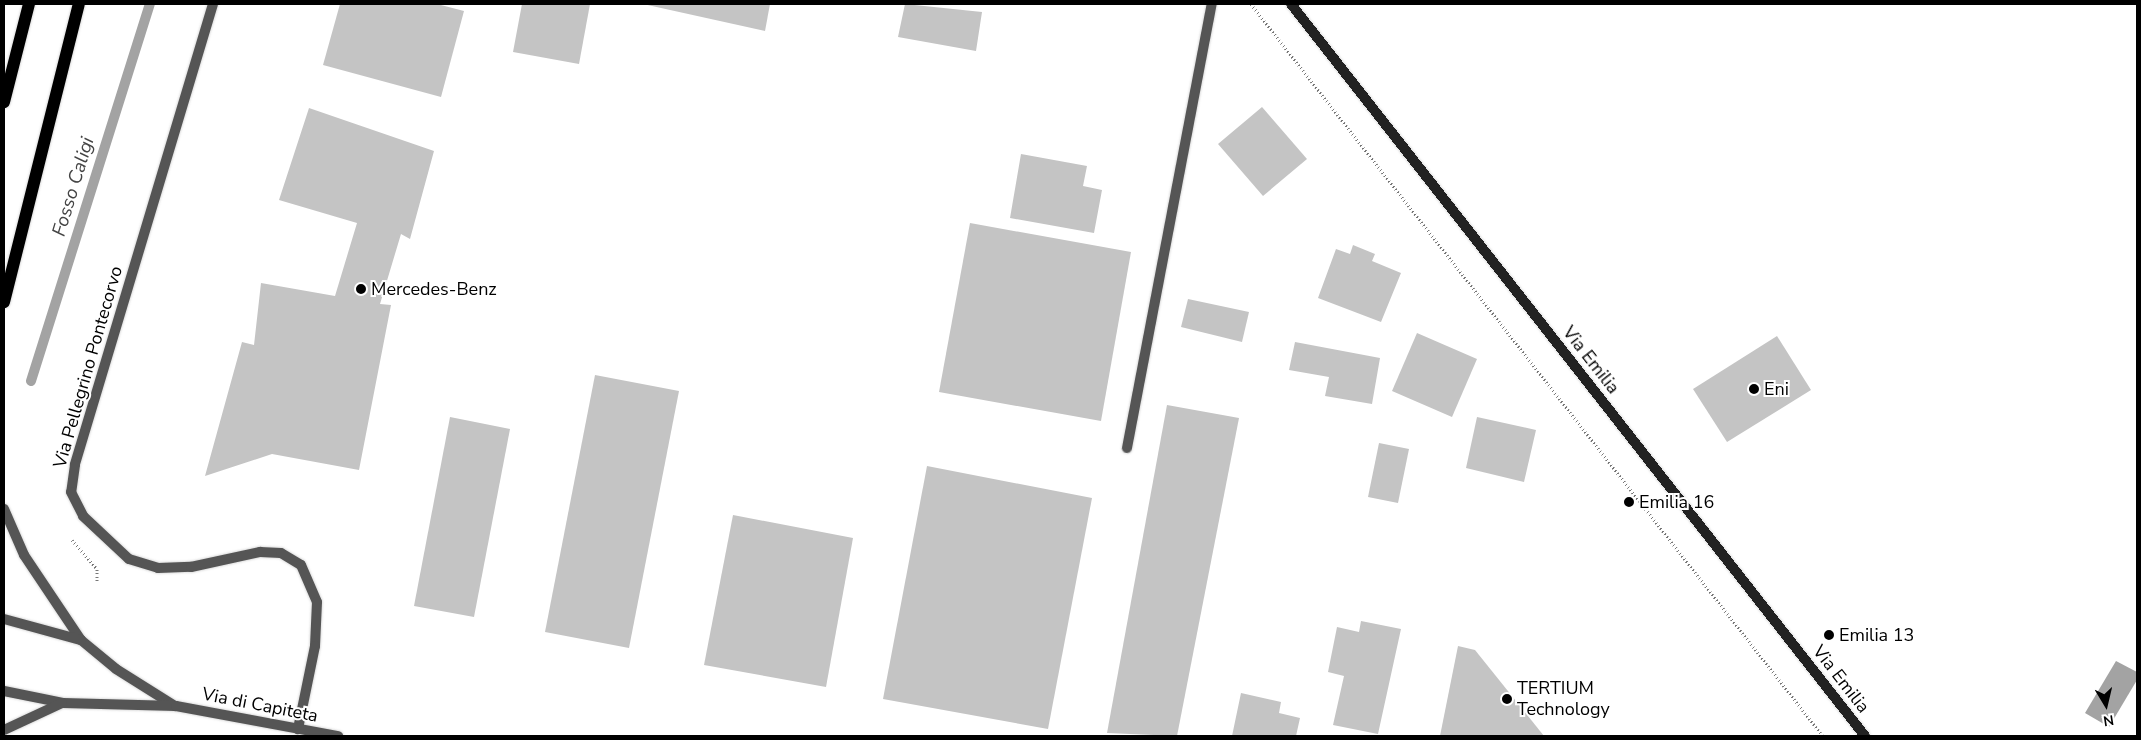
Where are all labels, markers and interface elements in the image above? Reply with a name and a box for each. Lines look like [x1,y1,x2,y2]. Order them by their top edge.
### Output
water label: Fosso Caligi [48,135,100,239]
street label: Via Pellegrino Pontecorvo [49,264,127,470]
place label: Mercedes-Benz [371,278,497,300]
marker: Mercedes-Benz [355,283,367,295]
street label: Via Emilia [1558,322,1624,398]
place label: Eni [1764,378,1789,400]
marker: Eni [1748,383,1760,395]
place label: Emilia 16 [1639,491,1714,513]
marker: Emilia 16 [1623,496,1635,508]
place label: Emilia 13 [1839,624,1914,646]
marker: Emilia 13 [1823,629,1835,641]
street label: Via Emilia [1808,641,1874,717]
place label: TERTIUM Technology [1517,678,1610,721]
north arrow [2081,680,2131,730]
street label: Via di Capiteta [200,683,320,727]
marker: TERTIUM Technology [1501,693,1513,705]
text: N [2102,710,2115,731]

